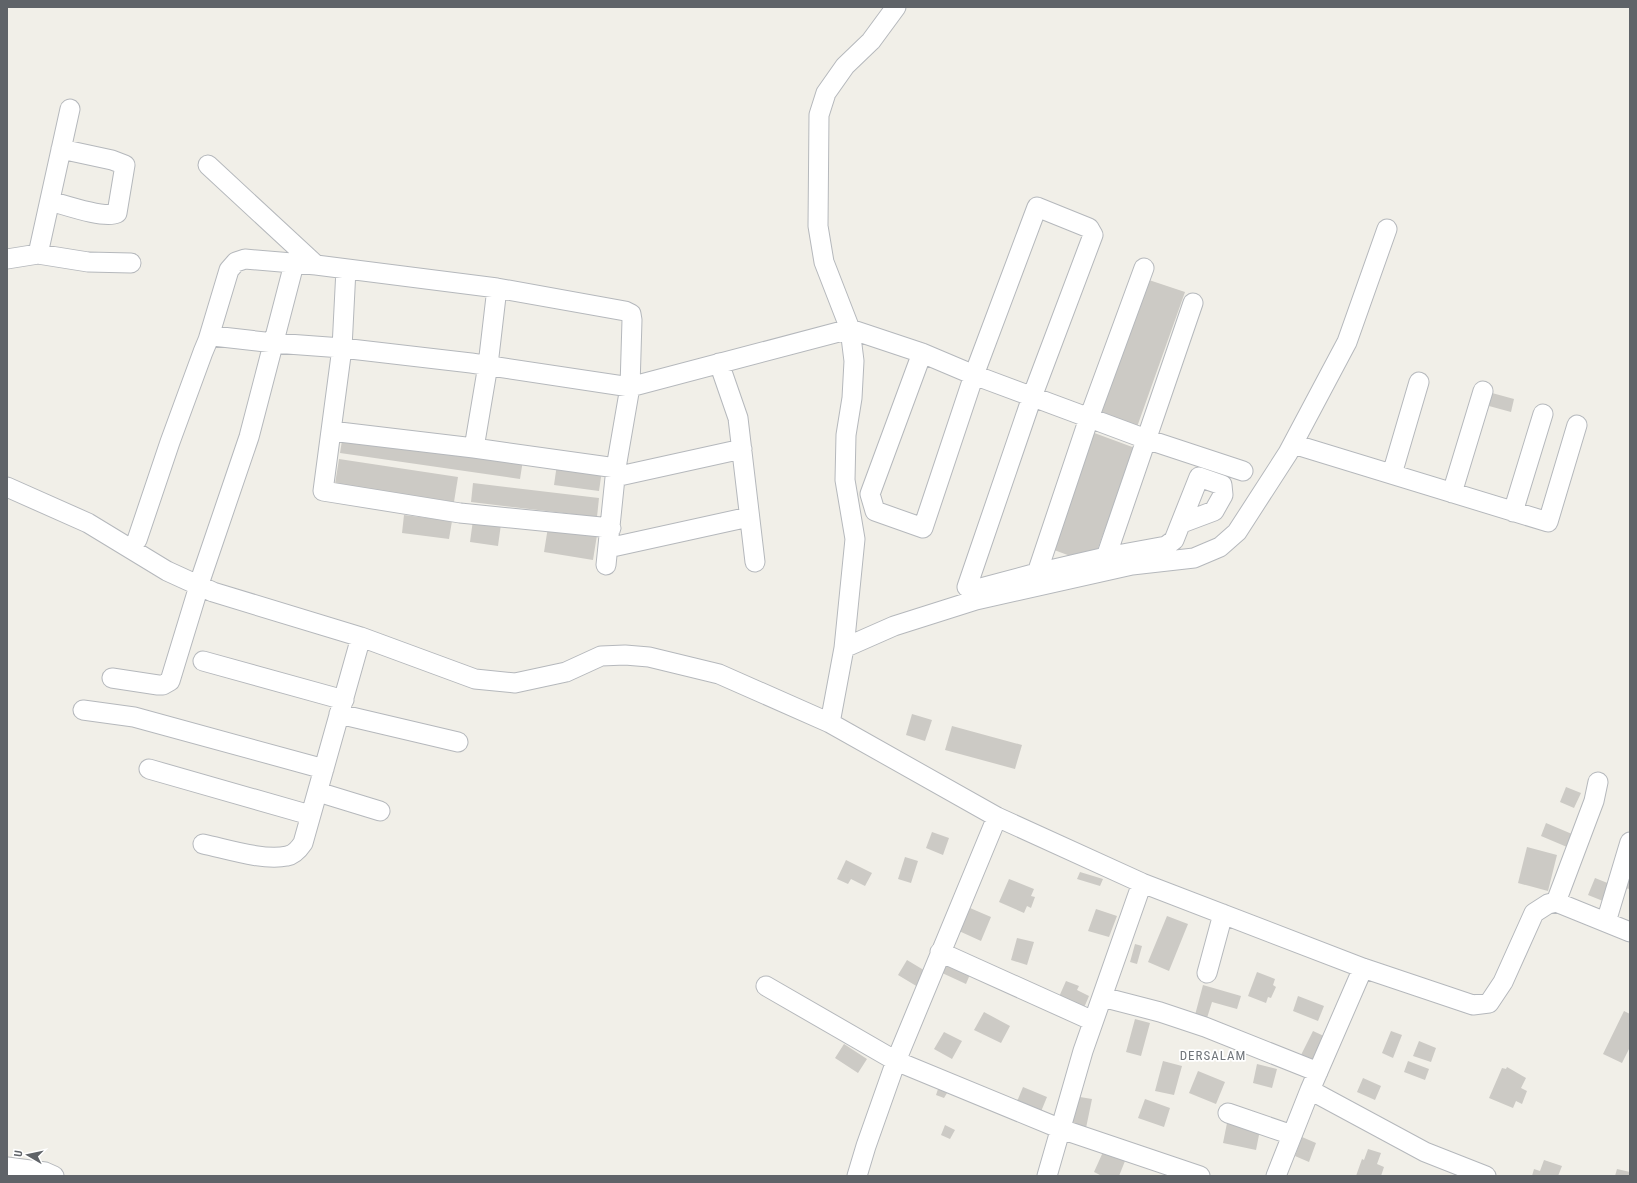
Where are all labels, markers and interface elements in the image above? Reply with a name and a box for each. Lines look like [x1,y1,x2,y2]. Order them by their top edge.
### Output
district label: DERSALAM [1180,1048,1246,1063]
north arrow [8,1135,48,1175]
text: U [12,1149,26,1158]

